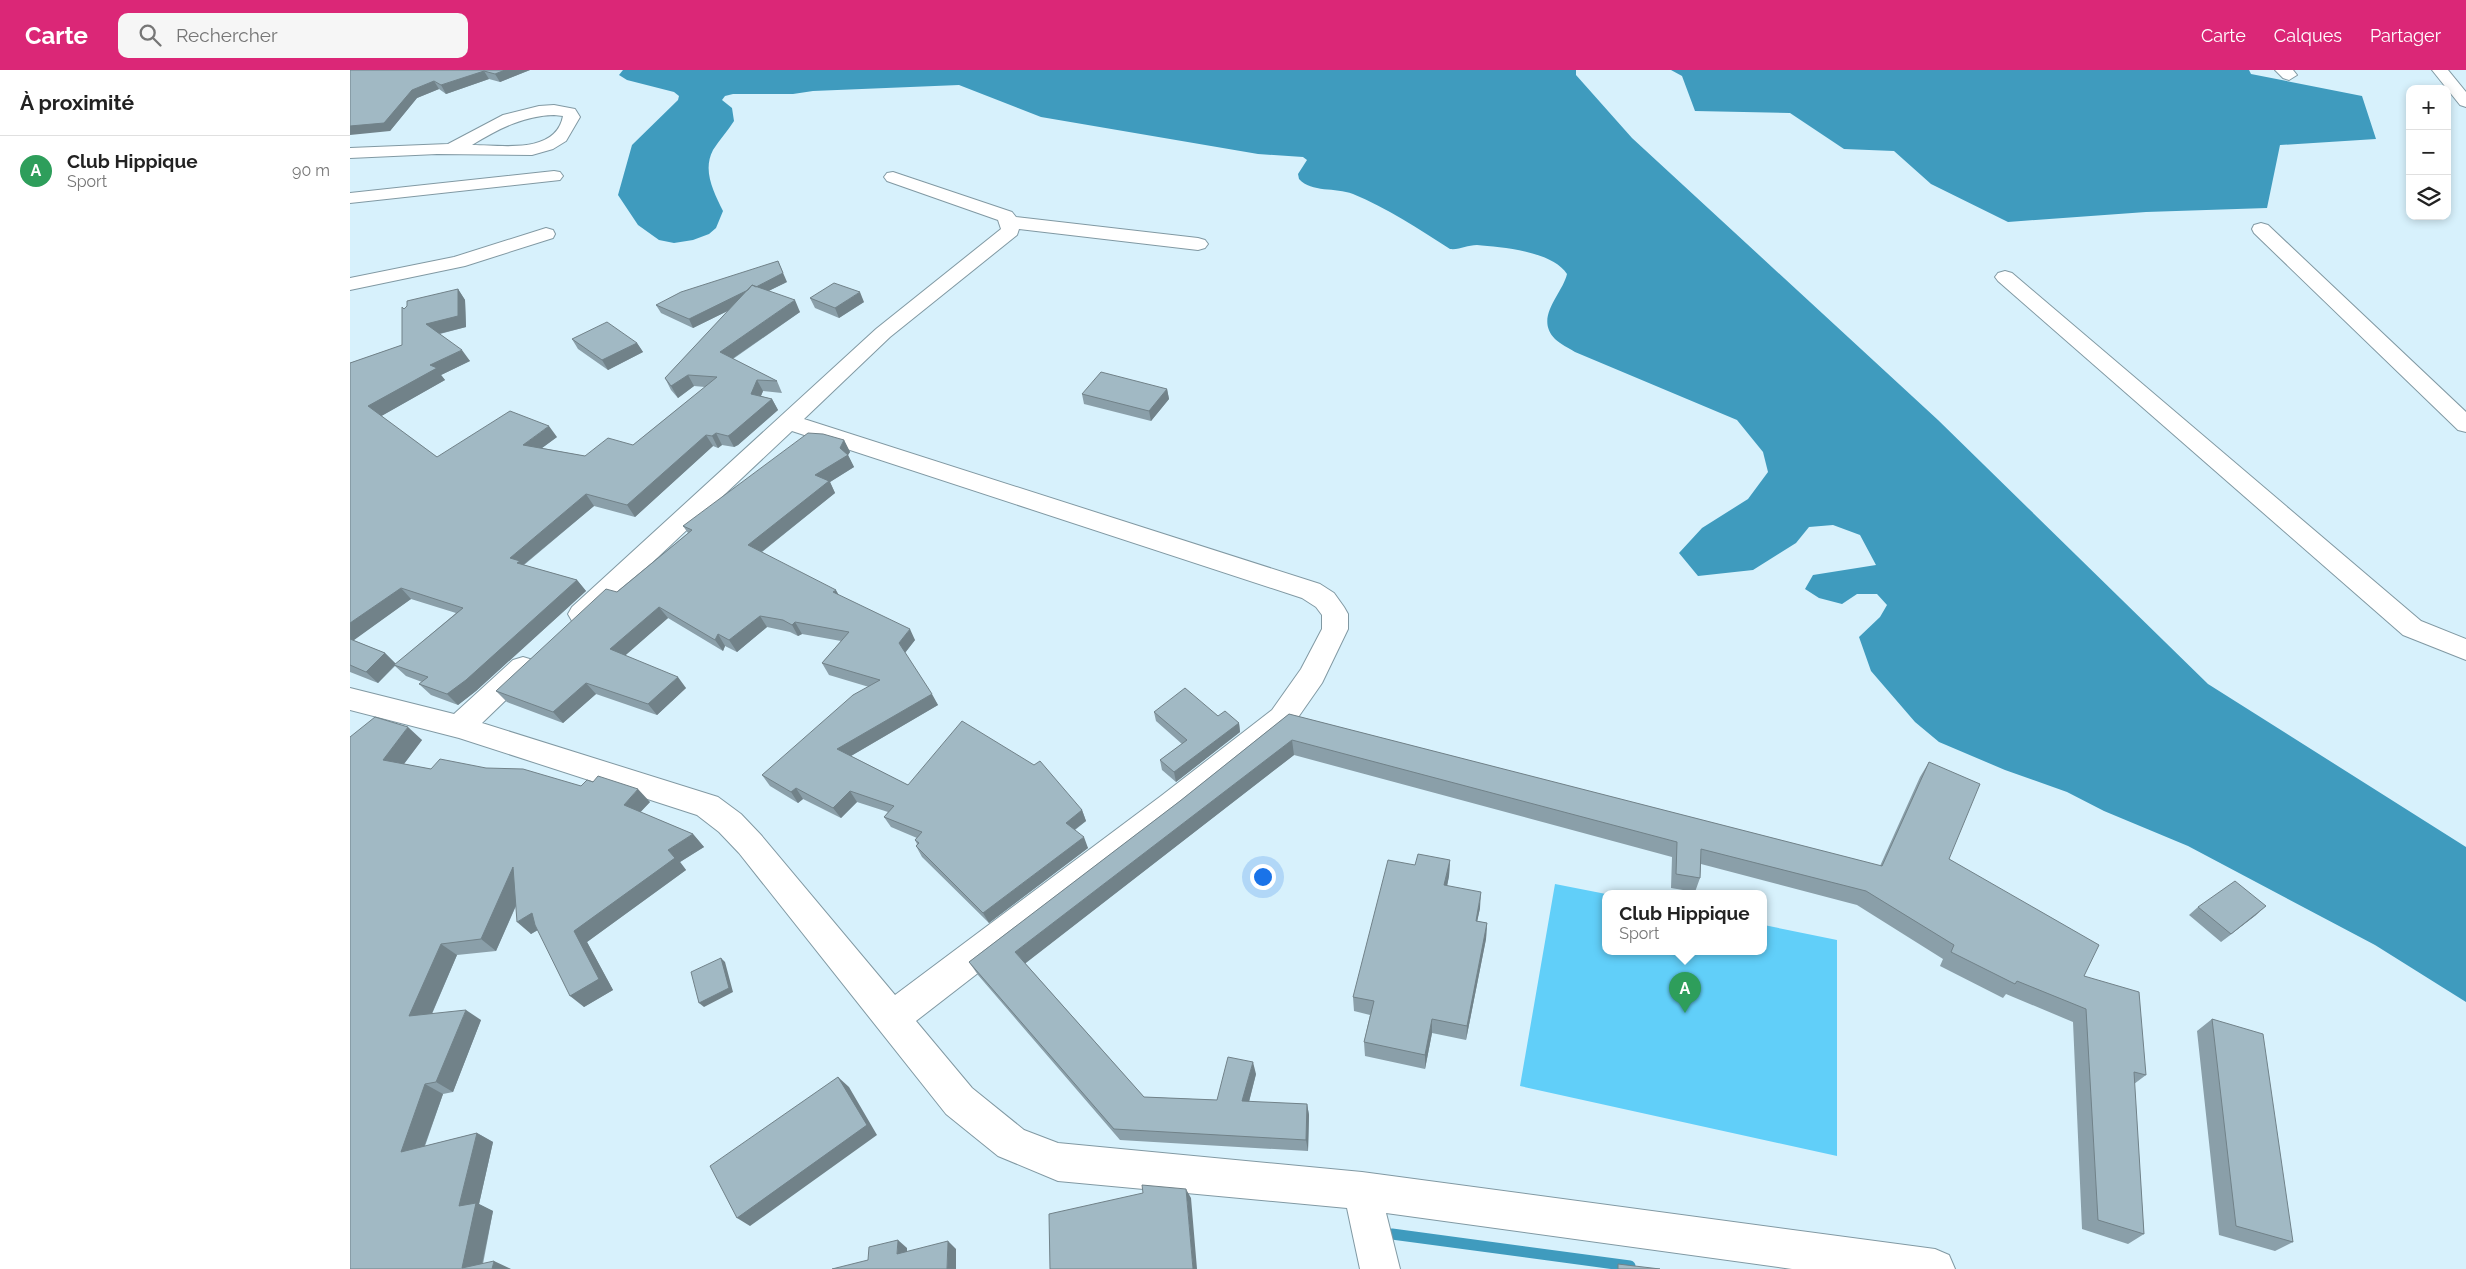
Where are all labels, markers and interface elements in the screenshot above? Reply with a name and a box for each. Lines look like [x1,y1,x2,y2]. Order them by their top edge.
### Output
search box [118,13,468,58]
text: Carte [25,21,88,50]
icon: search [136,21,164,49]
text: Rechercher [176,24,278,46]
text: Carte [2201,25,2246,46]
text: Calques [2274,25,2342,46]
text: Partager [2370,25,2441,46]
map controls [2406,85,2451,220]
button: + [2406,85,2451,130]
text: À proximité [20,90,134,115]
button: − [2406,130,2451,175]
text: Club Hippique [67,150,198,172]
text: A [31,161,41,180]
text: 90 m [292,161,330,180]
text: Sport [67,172,107,191]
button: layers [2406,175,2451,220]
your location [1250,864,1276,890]
popup [1602,890,1767,955]
text: Club Hippique [1619,902,1750,924]
text: Sport [1619,924,1659,943]
pin: A [1669,972,1701,1013]

